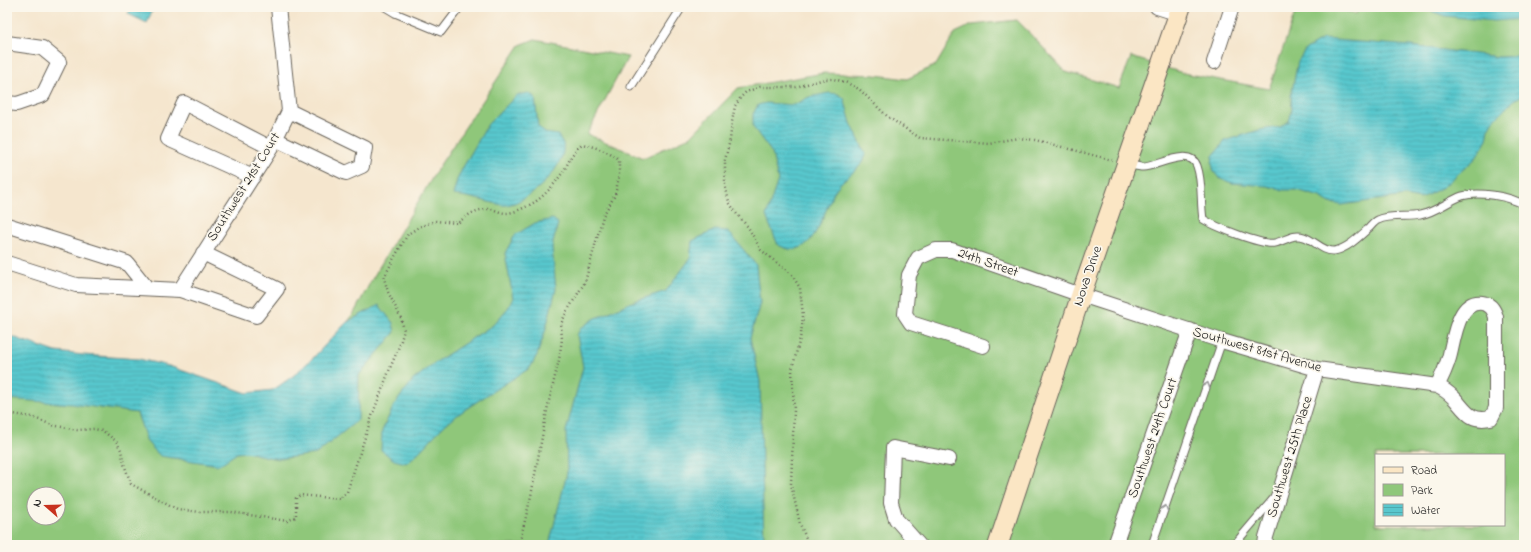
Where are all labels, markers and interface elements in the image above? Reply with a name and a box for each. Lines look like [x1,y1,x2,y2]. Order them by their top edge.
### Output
street label: Southwest 21st Court [202,128,286,246]
street label: Nova Drive [1068,242,1108,309]
street label: 24th Street [955,243,1021,283]
street label: Southwest 81st Avenue [1190,322,1325,379]
street label: Southwest 24th Court [1123,375,1184,501]
one-way arrow [1202,382,1211,389]
street label: Southwest 25th Place [1262,393,1319,520]
legend [1375,454,1505,526]
text: Road [1411,462,1437,480]
text: Park [1411,482,1433,500]
north arrow [26,486,66,526]
text: N [29,497,46,509]
text: Water [1411,502,1440,520]
one-way arrow [1160,505,1169,512]

